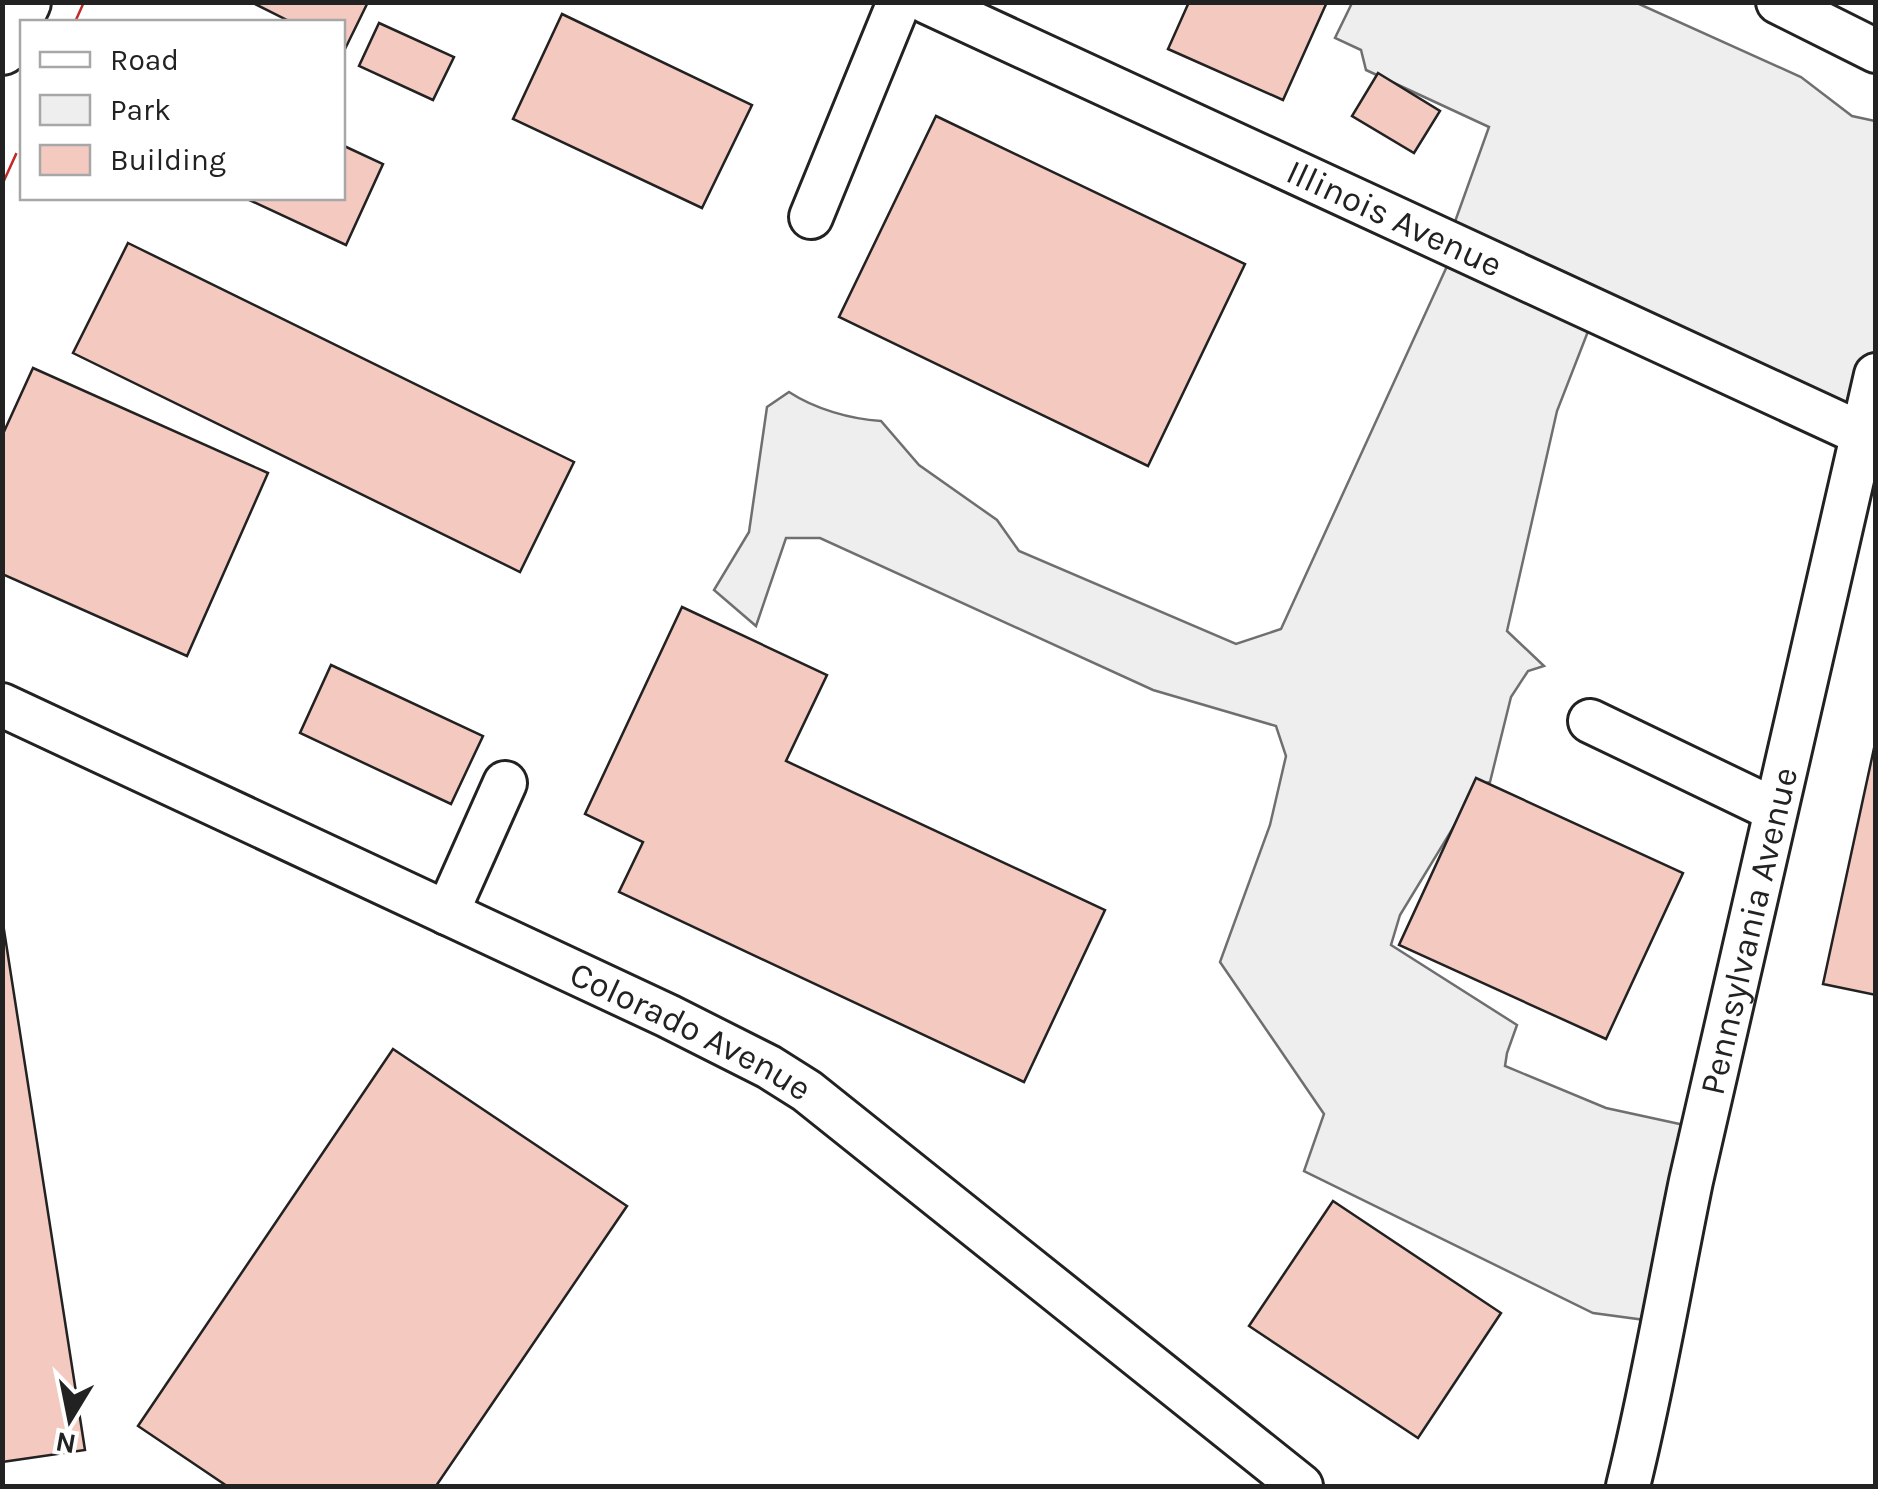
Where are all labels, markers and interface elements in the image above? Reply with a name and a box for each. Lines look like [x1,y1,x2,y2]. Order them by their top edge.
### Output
legend [20,20,345,200]
text: Road [110,42,179,78]
text: Park [110,92,171,128]
text: Building [110,142,226,178]
street label: Illinois Avenue [1280,151,1508,286]
street label: Pennsylvania Avenue [1691,763,1806,1099]
street label: Colorado Avenue [564,953,819,1109]
north arrow [20,1369,120,1469]
text: N [53,1425,78,1461]

